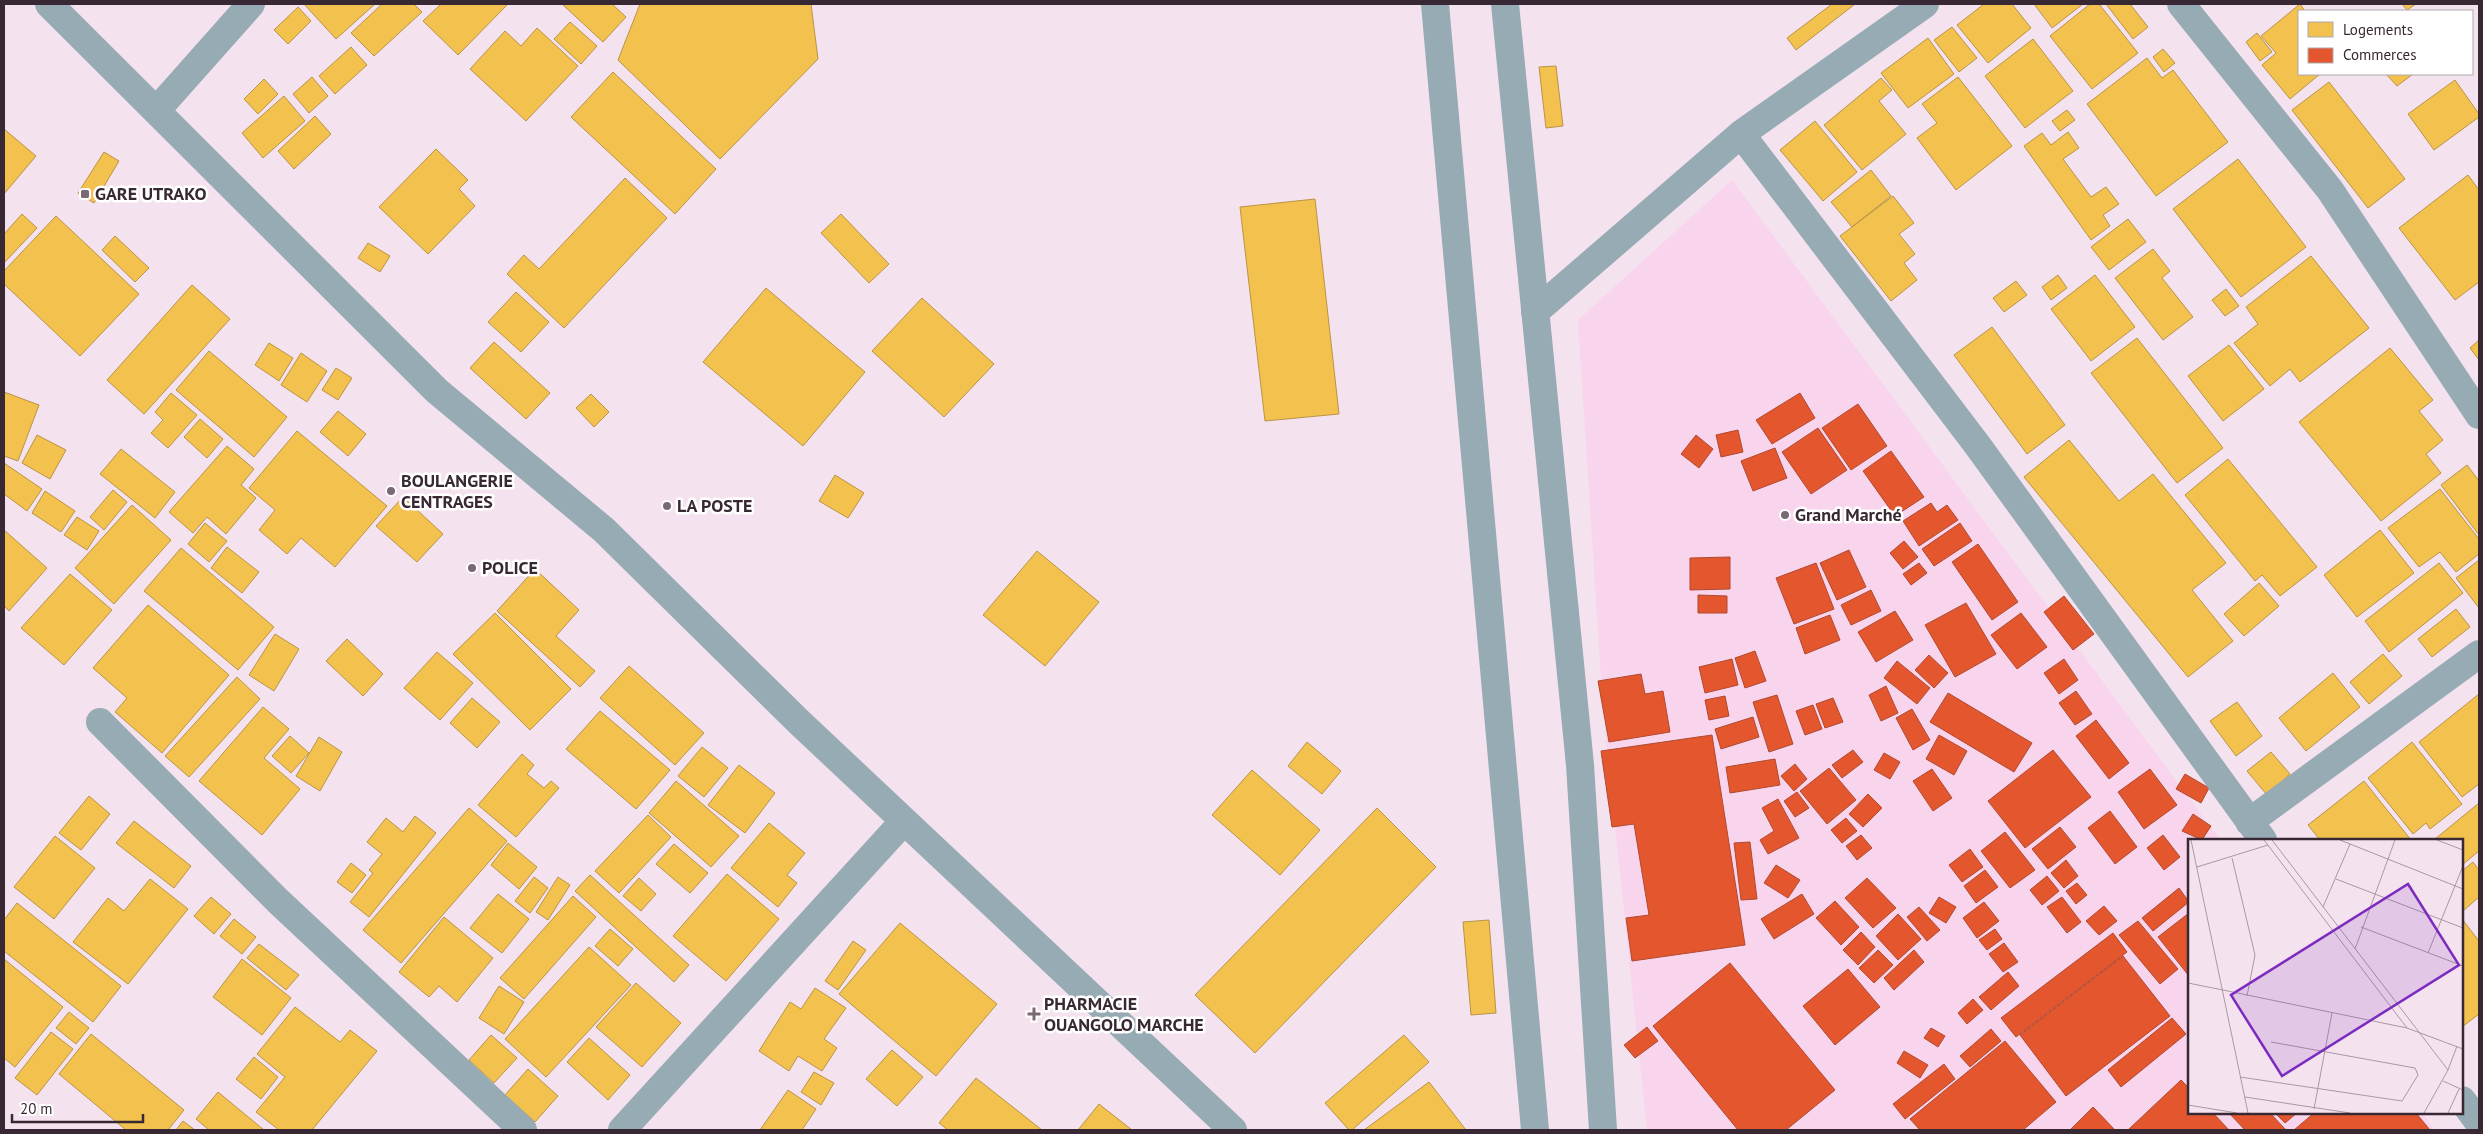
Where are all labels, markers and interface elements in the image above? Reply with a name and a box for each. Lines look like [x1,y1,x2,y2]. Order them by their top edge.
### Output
legend [2298,10,2473,75]
text: Logements [2343,20,2413,39]
text: Commerces [2343,45,2417,64]
place label: GARE UTRAKO [95,182,206,205]
marker: GARE UTRAKO [79,188,91,200]
place label: BOULANGERIE CENTRAGES [401,469,513,513]
marker: BOULANGERIE CENTRAGES [385,485,397,497]
place label: LA POSTE [677,494,752,517]
marker: LA POSTE [661,500,673,512]
place label: Grand Marché [1795,503,1902,526]
marker: Grand Marché [1779,509,1791,521]
place label: POLICE [482,556,538,579]
marker: POLICE [466,562,478,574]
inset map [2188,839,2463,1114]
place label: PHARMACIE OUANGOLO MARCHE [1044,992,1204,1036]
marker: PHARMACIE OUANGOLO MARCHE [1028,1008,1040,1020]
scale bar [12,1092,144,1124]
text: 20 m [20,1099,53,1118]

